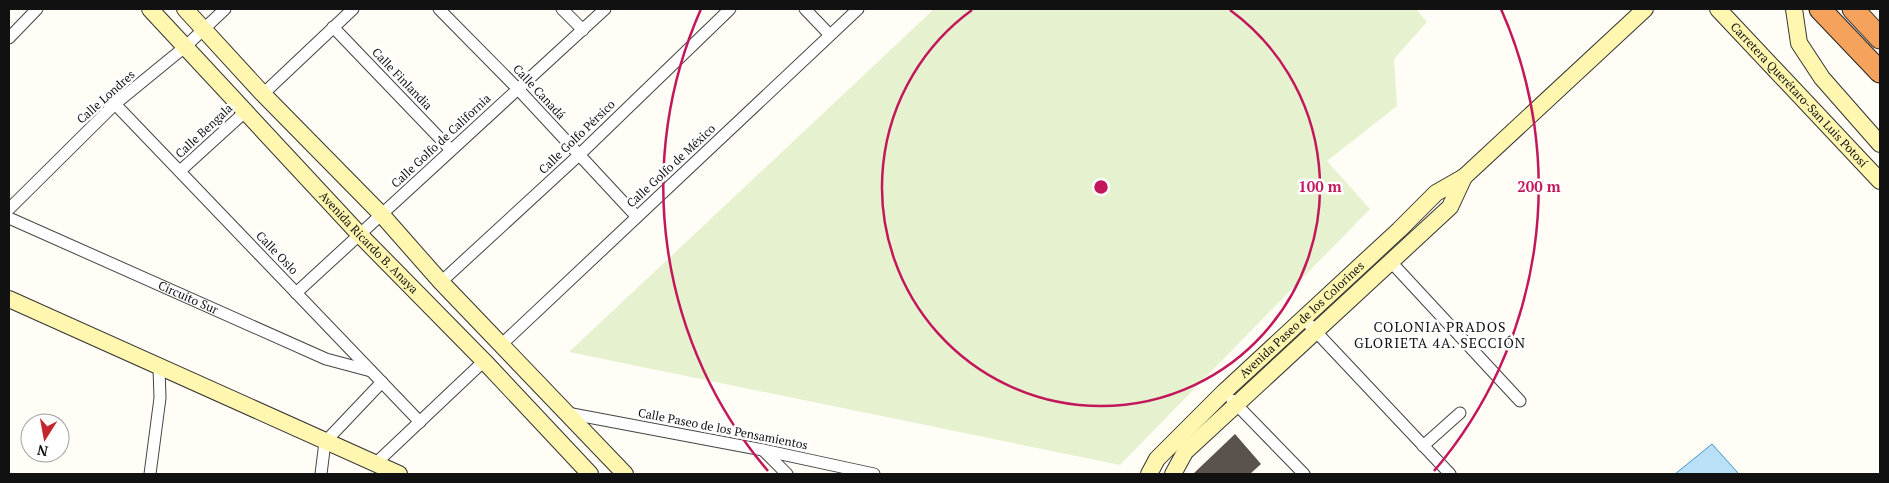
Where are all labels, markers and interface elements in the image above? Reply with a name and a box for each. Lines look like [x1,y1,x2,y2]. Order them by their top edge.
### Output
street label: Carretera Querétaro-San Luis Potosí [1727,19,1871,170]
street label: Calle Finlandia [369,45,436,113]
street label: Calle Canadá [510,61,569,122]
street label: Calle Londres [74,67,138,127]
street label: Calle Golfo de California [388,91,493,191]
street label: Calle Golfo Pérsico [535,96,618,177]
street label: Calle Bengala [172,100,235,161]
street label: Calle Golfo de México [623,120,718,211]
text: 100 m [1298,176,1342,196]
text: 200 m [1517,176,1561,196]
centre of rings [1092,178,1110,196]
street label: Avenida Ricardo B. Anaya [316,188,421,297]
street label: Calle Oslo [253,228,302,278]
street label: Avenida Paseo de los Colorines [1236,258,1367,381]
street label: Circuito Sur [156,277,221,317]
district label: COLONIA PRADOS GLORIETA 4A. SECCIÓN [1354,317,1526,352]
street label: Calle Paseo de los Pensamientos [637,405,809,452]
north arrow [20,413,70,463]
text: N [35,441,49,462]

